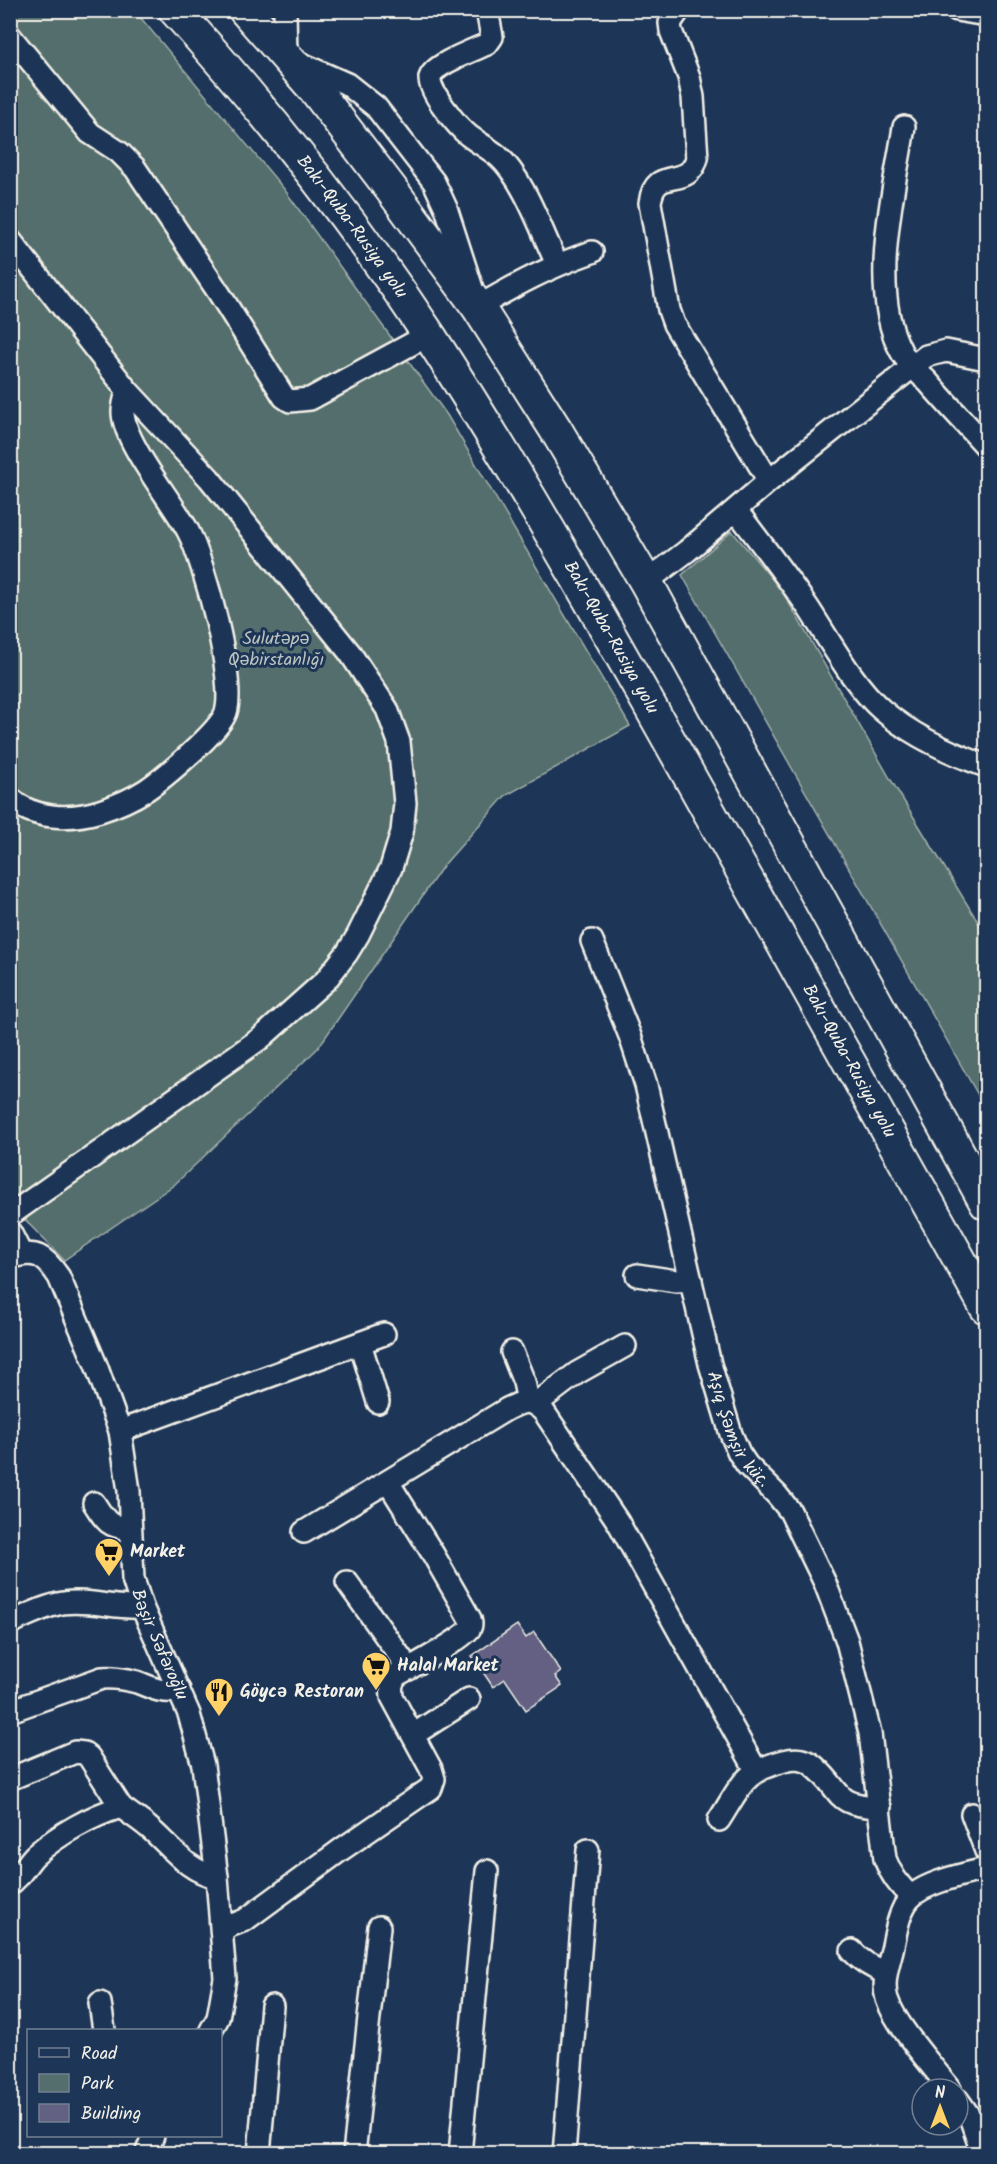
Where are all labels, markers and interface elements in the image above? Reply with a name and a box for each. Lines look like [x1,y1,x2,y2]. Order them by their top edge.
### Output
street label: Bakı-Quba-Rusiya yolu [289,149,415,305]
street label: Bakı-Quba-Rusiya yolu [556,555,666,720]
park label: Sulutəpə Qəbirstanlığı [228,625,324,675]
street label: Bakı-Quba-Rusiya yolu [794,979,904,1144]
street label: Aşıq Şəmşir küç. [698,1368,777,1495]
supermarket icon: Market [93,1536,125,1578]
place label: Market [130,1538,186,1567]
street label: Bəşir Səfəroğlu [123,1585,196,1705]
supermarket icon: Halal Market [360,1650,392,1692]
place label: Halal Market [397,1652,500,1681]
restaurant icon: Göycə Restoran [203,1676,235,1718]
place label: Göycə Restoran [240,1678,364,1707]
legend [27,2029,222,2137]
text: Road [81,2040,118,2069]
text: Park [81,2070,114,2099]
north arrow [910,2077,970,2137]
text: N [935,2081,945,2106]
text: Building [81,2100,141,2129]

